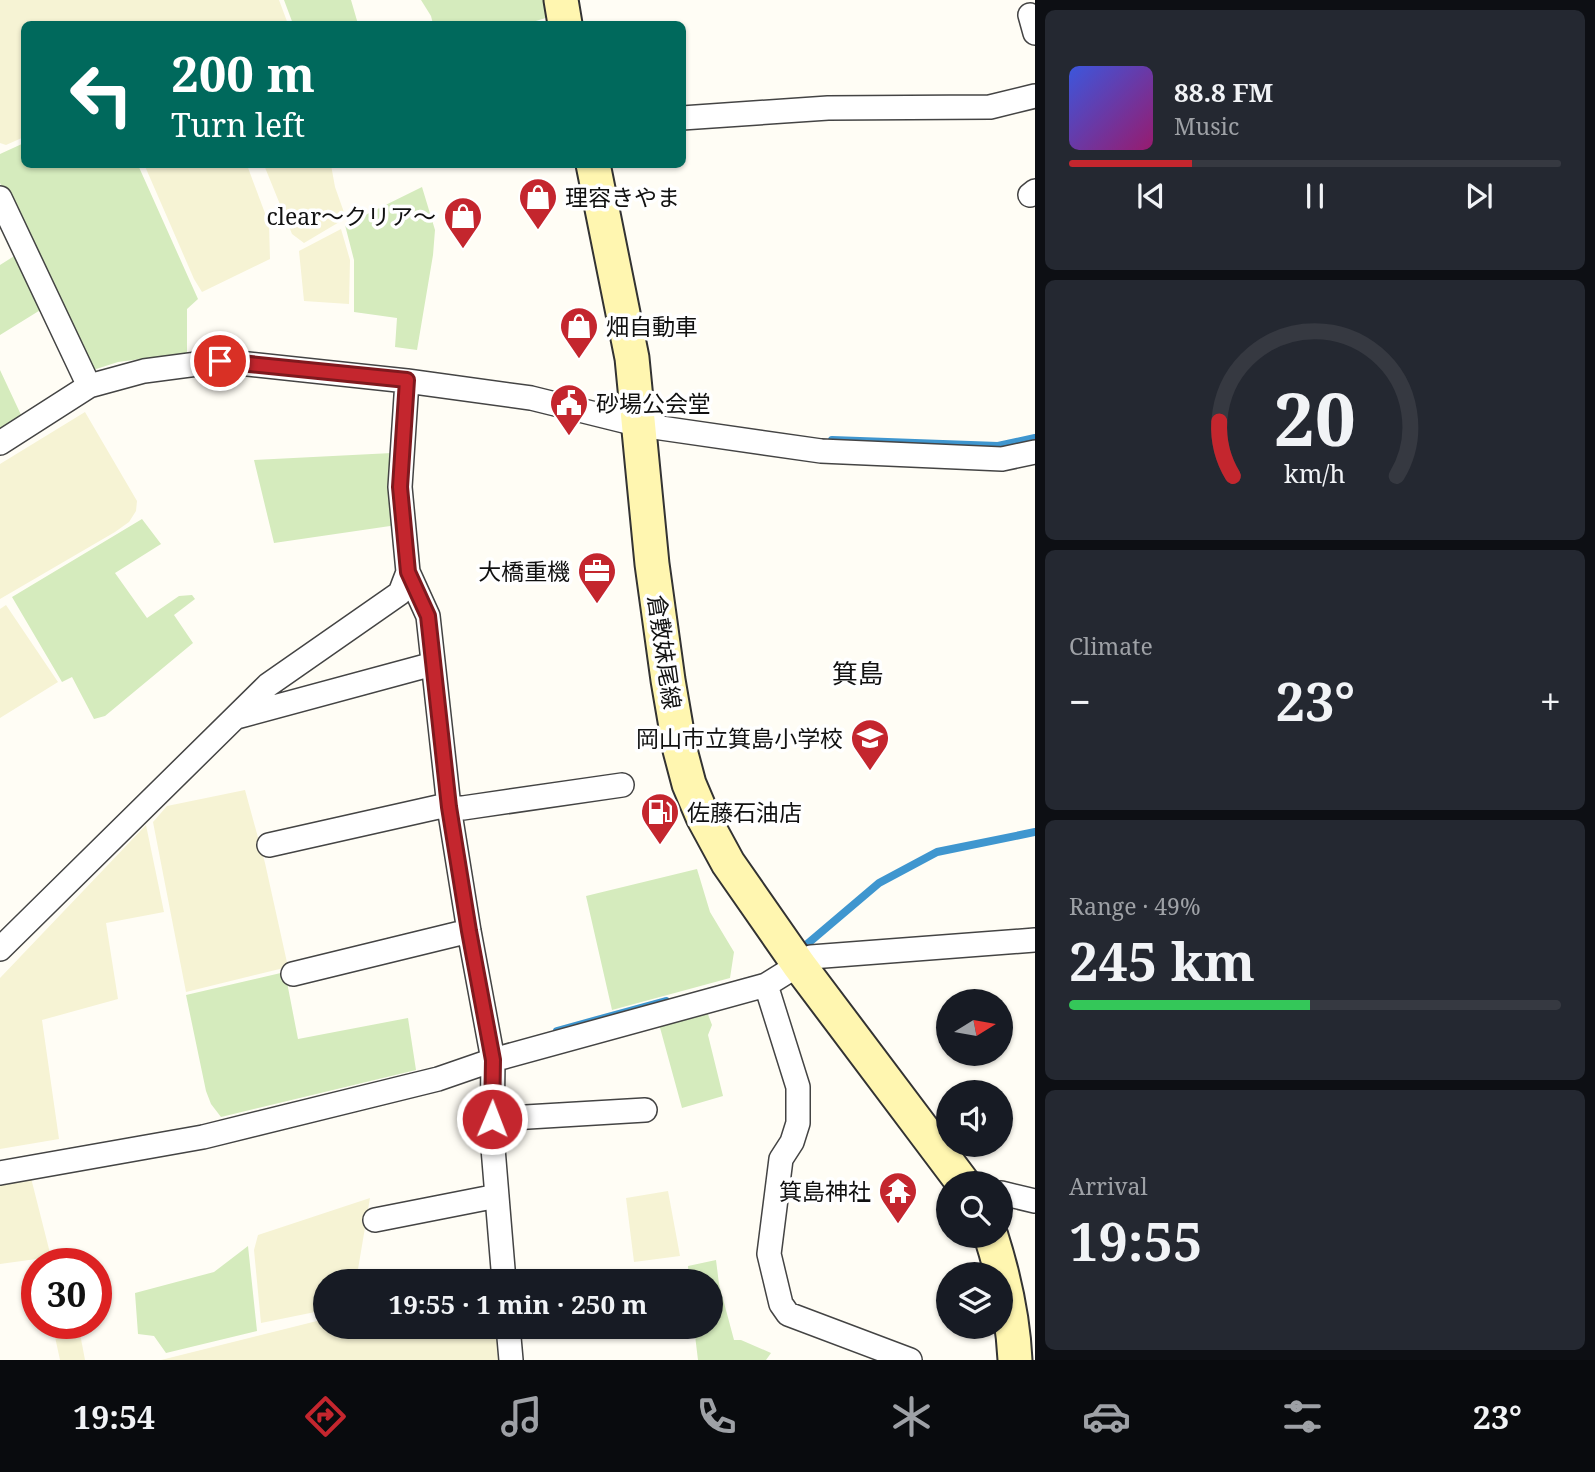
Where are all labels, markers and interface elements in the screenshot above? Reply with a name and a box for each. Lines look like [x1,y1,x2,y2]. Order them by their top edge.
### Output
text: 200 m [171,40,315,106]
icon: left [56,49,147,140]
text: 88.8 FM [1174,74,1273,110]
text: Turn left [171,103,305,146]
text: Music [1174,110,1239,142]
shop icon: 理容きやま [517,176,559,231]
icon: previous [1132,177,1170,215]
icon: pause [1296,177,1334,215]
icon: next [1460,177,1498,215]
place label: 理容きやま [565,181,680,213]
shop icon: clear～クリア～ [442,195,484,250]
place label: clear～クリア～ [266,200,436,232]
shop icon: 畑自動車 [558,305,600,360]
place label: 畑自動車 [606,310,698,342]
pin [190,331,250,391]
icon: arrive [201,342,239,380]
text: 20 [1274,368,1356,467]
public building icon: 砂場公会堂 [548,382,590,437]
place label: 砂場公会堂 [596,387,711,419]
text: km/h [1284,456,1346,490]
office icon: 大橋重機 [576,550,618,605]
place label: 大橋重機 [478,555,570,587]
street label: 倉敷妹尾線 [641,593,689,711]
text: Climate [1069,630,1153,662]
district label: 箕島 [832,655,884,691]
text: 23° [1276,665,1355,736]
text: − [1069,675,1091,727]
text: + [1540,675,1561,727]
school or university icon: 岡山市立箕島小学校 [849,717,891,772]
place label: 岡山市立箕島小学校 [636,722,843,754]
fuel station icon: 佐藤石油店 [639,791,681,846]
place label: 佐藤石油店 [687,796,802,828]
text: Range · 49% [1069,890,1201,922]
text: 245 km [1069,925,1255,996]
north arrow [936,989,1013,1066]
map controls [936,989,1013,1339]
button: sound [936,1080,1013,1157]
position arrow [455,1082,529,1156]
temple icon: 箕島神社 [877,1170,919,1225]
text: Arrival [1069,1170,1148,1202]
button: search [936,1171,1013,1248]
place label: 箕島神社 [779,1175,871,1207]
text: 19:55 [1069,1205,1202,1276]
speed limit sign: 30 [21,1248,112,1339]
button: layers [936,1262,1013,1339]
text: 19:55 · 1 min · 250 m [388,1286,648,1322]
icon: directions [301,1392,350,1441]
icon: music [497,1392,546,1441]
icon: phone [692,1392,741,1441]
icon: climate [887,1392,936,1441]
icon: car [1082,1392,1131,1441]
icon: filters [1278,1392,1327,1441]
text: 19:54 [73,1395,155,1438]
text: 23° [1473,1395,1522,1438]

